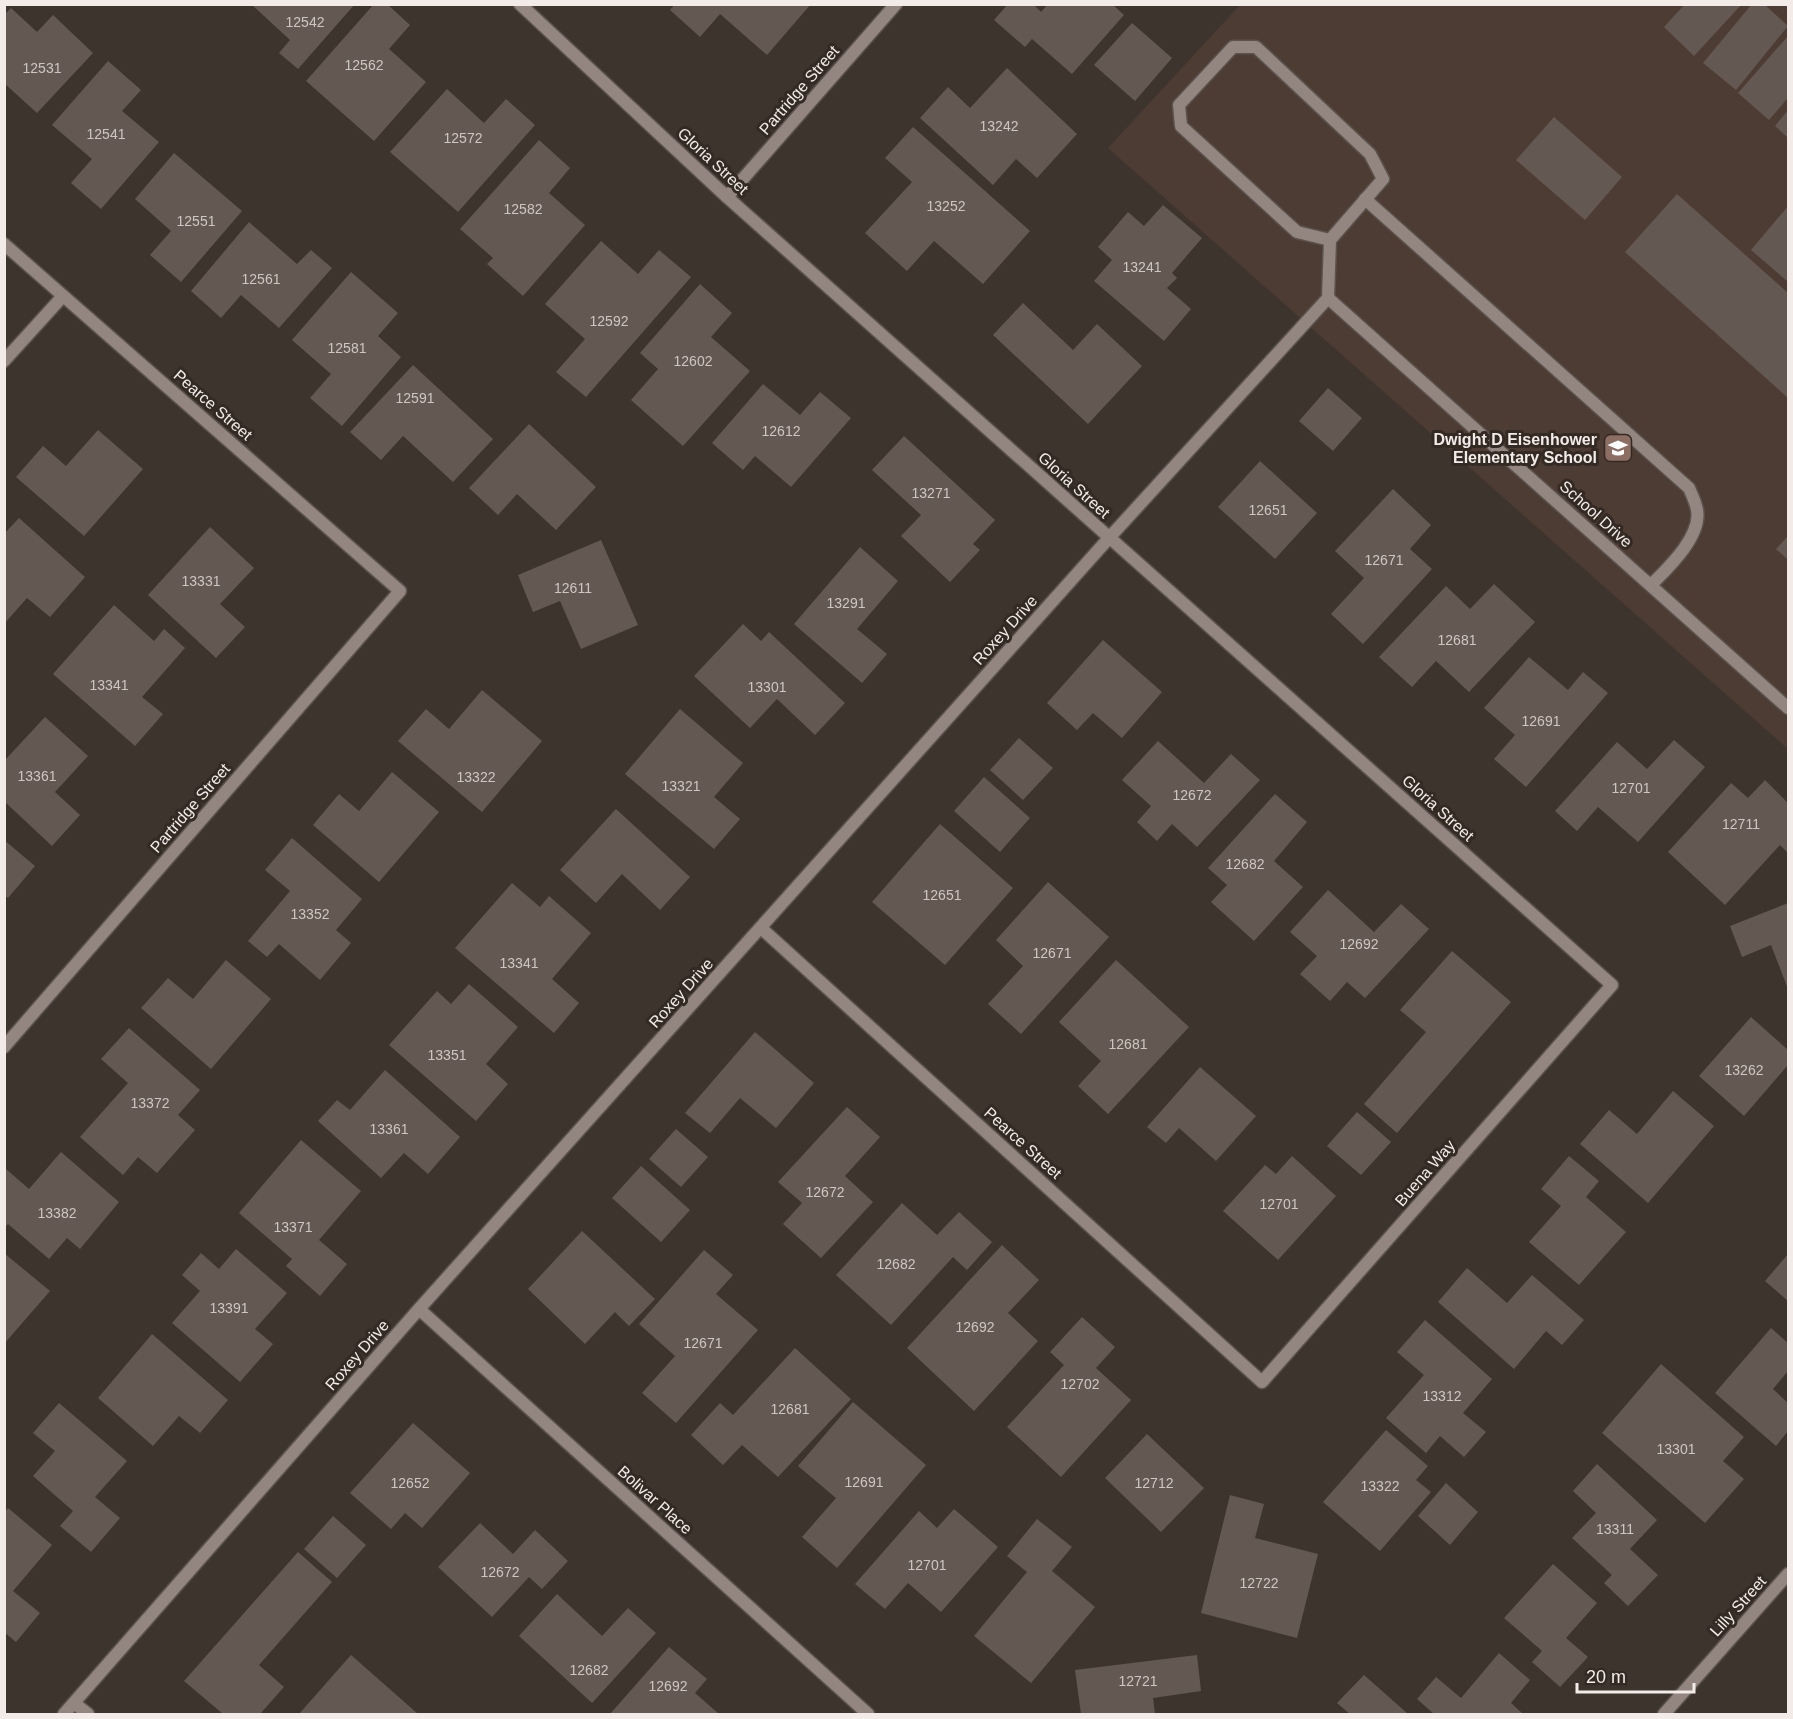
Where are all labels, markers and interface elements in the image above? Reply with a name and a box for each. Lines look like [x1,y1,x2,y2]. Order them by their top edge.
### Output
house number: 12542 [286,14,325,30]
street label: Partridge Street [756,42,843,138]
house number: 12562 [345,57,384,73]
house number: 12531 [23,60,62,76]
house number: 13242 [980,118,1019,134]
street label: Gloria Street [674,124,752,198]
house number: 12541 [87,126,126,142]
house number: 12572 [444,130,483,146]
house number: 13252 [927,198,966,214]
house number: 12582 [504,201,543,217]
house number: 12551 [177,213,216,229]
house number: 13241 [1123,259,1162,275]
house number: 12561 [242,271,281,287]
house number: 12592 [590,313,629,329]
house number: 12581 [328,340,367,356]
house number: 12602 [674,353,713,369]
street label: Pearce Street [171,366,256,444]
house number: 12591 [396,390,435,406]
house number: 12612 [762,423,801,439]
place label: Dwight D Eisenhower Elementary School [1433,431,1597,466]
school or university icon: Dwight D Eisenhower Elementary School [1602,432,1634,464]
street label: Gloria Street [1035,449,1113,522]
street label: School Drive [1557,477,1635,551]
house number: 13271 [912,485,951,501]
house number: 12651 [1249,502,1288,518]
house number: 12671 [1365,552,1404,568]
house number: 13331 [182,573,221,589]
house number: 12611 [554,580,592,596]
street label: Roxey Drive [970,592,1041,668]
house number: 13291 [827,595,866,611]
house number: 12681 [1438,632,1477,648]
house number: 13341 [90,677,129,693]
house number: 13301 [748,679,787,695]
house number: 12691 [1522,713,1561,729]
street label: Partridge Street [147,760,234,856]
house number: 13361 [18,768,57,784]
house number: 13322 [457,769,496,785]
street label: Gloria Street [1399,772,1477,845]
house number: 13321 [662,778,701,794]
house number: 12701 [1612,780,1651,796]
house number: 12672 [1173,787,1212,803]
house number: 12711 [1722,816,1760,832]
house number: 12682 [1226,856,1265,872]
house number: 12651 [923,887,962,903]
house number: 13352 [291,906,330,922]
house number: 12692 [1340,936,1379,952]
house number: 12671 [1033,945,1072,961]
house number: 13341 [500,955,539,971]
street label: Roxey Drive [646,955,717,1031]
house number: 12681 [1109,1036,1148,1052]
house number: 13351 [428,1047,467,1063]
house number: 13262 [1725,1062,1764,1078]
house number: 13372 [131,1095,170,1111]
street label: Pearce Street [981,1104,1065,1182]
house number: 13361 [370,1121,409,1137]
street label: Buena Way [1392,1136,1458,1210]
house number: 12672 [806,1184,845,1200]
house number: 12701 [1260,1196,1299,1212]
house number: 13382 [38,1205,77,1221]
house number: 13371 [274,1219,313,1235]
house number: 12682 [877,1256,916,1272]
house number: 13391 [210,1300,249,1316]
street label: Roxey Drive [322,1316,392,1393]
house number: 12692 [956,1319,995,1335]
house number: 12671 [684,1335,723,1351]
house number: 12702 [1061,1376,1100,1392]
house number: 13312 [1423,1388,1462,1404]
house number: 12681 [771,1401,810,1417]
house number: 13301 [1657,1441,1696,1457]
street label: Bolivar Place [615,1462,695,1538]
house number: 12691 [845,1474,884,1490]
house number: 12652 [391,1475,430,1491]
house number: 12712 [1135,1475,1174,1491]
house number: 13322 [1361,1478,1400,1494]
house number: 13311 [1596,1521,1634,1537]
house number: 12701 [908,1557,947,1573]
house number: 12672 [481,1564,520,1580]
street label: Lilly Street [1707,1572,1770,1639]
house number: 12722 [1240,1575,1279,1591]
scale bar [1577,1656,1694,1694]
house number: 12682 [570,1662,609,1678]
text: 20 m [1586,1667,1626,1687]
house number: 12721 [1119,1673,1158,1689]
house number: 12692 [649,1678,688,1694]

